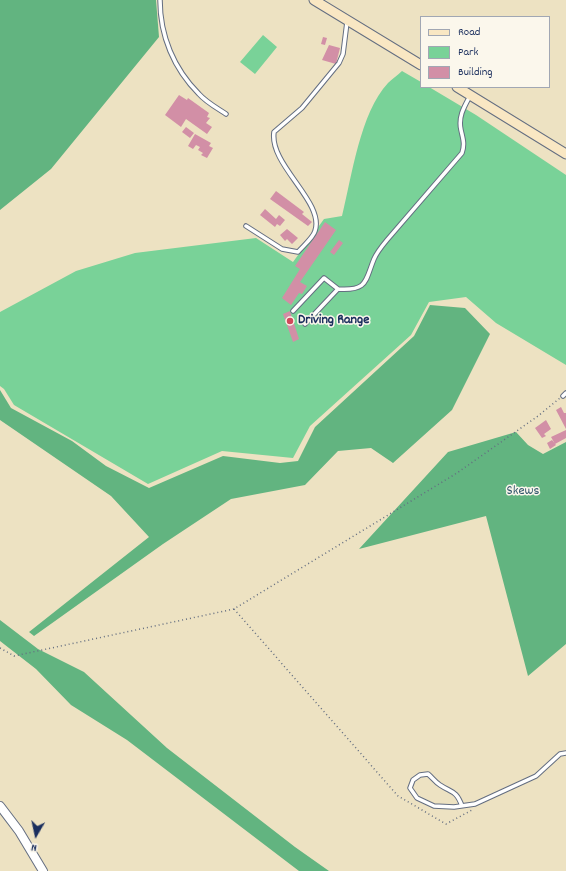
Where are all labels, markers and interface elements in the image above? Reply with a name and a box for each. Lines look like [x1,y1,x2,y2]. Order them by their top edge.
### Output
legend [420,16,550,88]
text: Road [458,24,480,41]
text: Park [458,44,478,61]
text: Building [458,64,493,81]
place label: Driving Range [298,313,369,329]
marker: Driving Range [285,316,295,326]
park label: Skews [507,484,539,500]
north arrow [16,815,56,855]
text: N [30,839,38,855]

